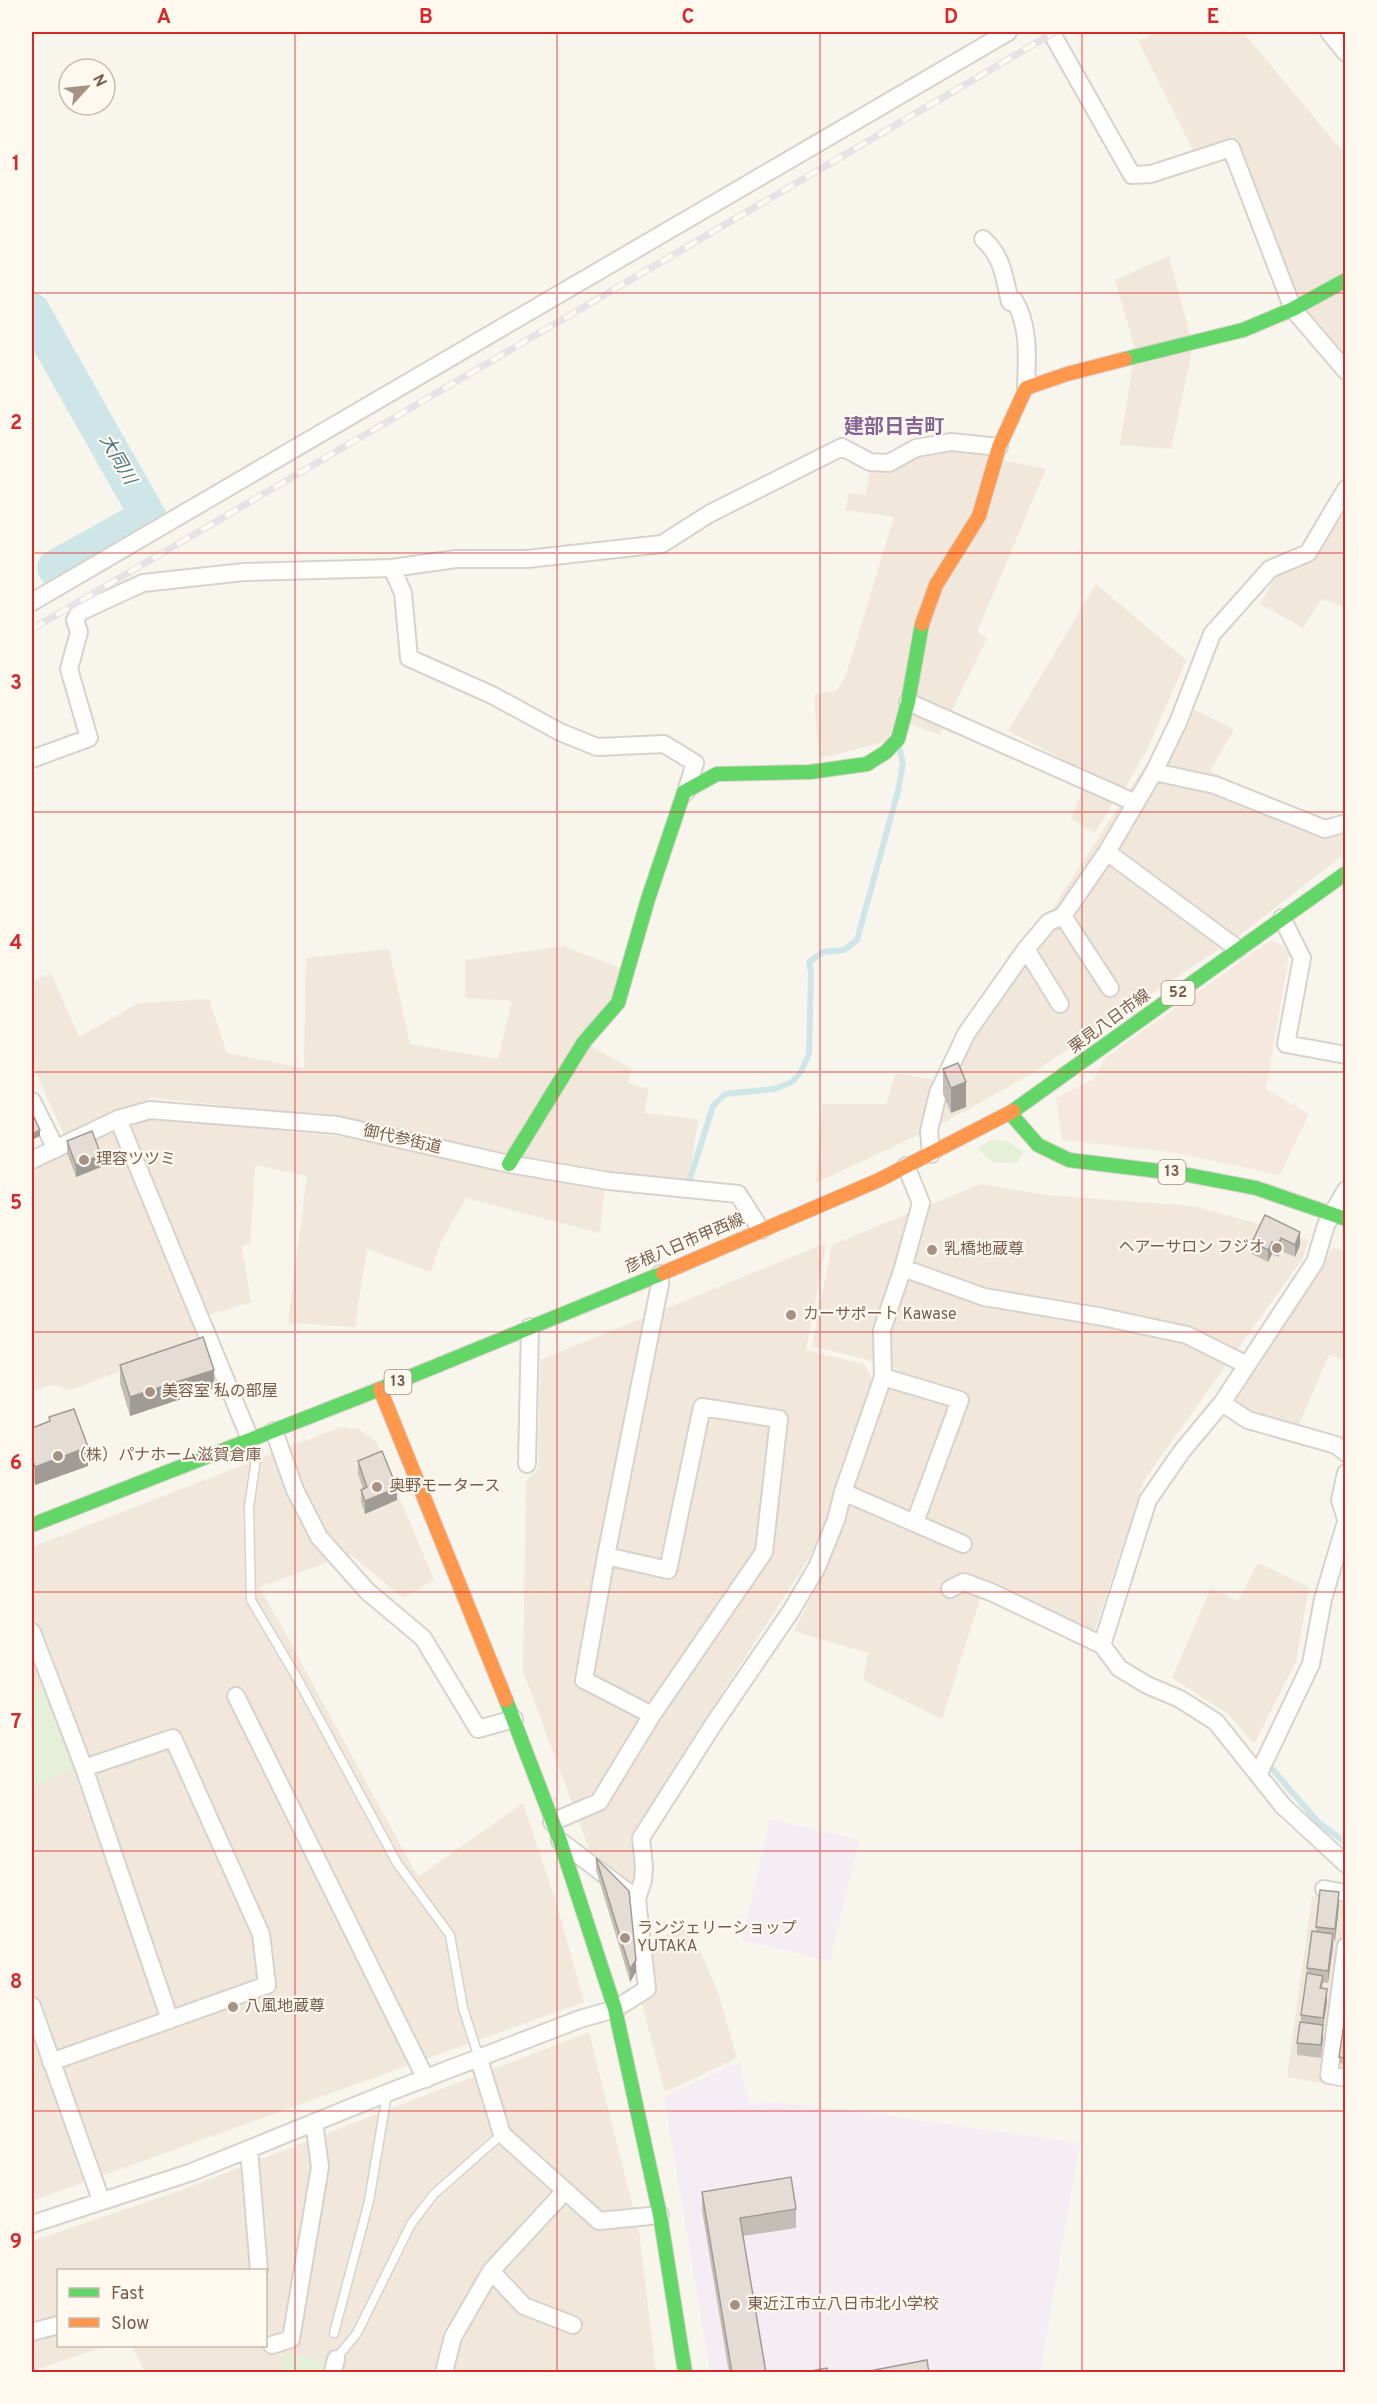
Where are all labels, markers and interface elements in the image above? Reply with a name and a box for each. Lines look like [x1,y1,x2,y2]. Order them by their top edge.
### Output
text: A [157,5,171,31]
text: B [419,5,433,31]
text: C [682,5,694,31]
text: D [944,5,958,31]
text: E [1207,5,1219,31]
north arrow [57,57,117,117]
text: N [87,71,110,91]
text: 1 [12,152,20,178]
text: 2 [10,411,22,437]
district label: 建部日吉町 [844,415,944,441]
water label: 大同川 [94,431,141,491]
text: 3 [10,671,22,697]
text: 4 [10,931,22,957]
road number: 52 [1162,981,1194,1005]
street label: 栗見八日市線 [1065,986,1155,1058]
street label: 御代参街道 [361,1121,443,1159]
place label: 理容ツツミ [96,1150,176,1170]
marker: 理容ツツミ [77,1153,91,1167]
road number: 13 [1158,1160,1186,1184]
text: 5 [10,1191,22,1217]
street label: 彦根八日市甲西線 [622,1210,748,1278]
place label: ヘアーサロン フジオ [1119,1238,1265,1258]
place label: 乳橋地蔵尊 [944,1240,1024,1260]
marker: ヘアーサロン フジオ [1270,1241,1284,1255]
marker: 乳橋地蔵尊 [925,1243,939,1257]
place label: カーサポート Kawase [803,1305,957,1325]
marker: カーサポート Kawase [784,1308,798,1322]
road number: 13 [384,1370,412,1394]
place label: 美容室 私の部屋 [162,1382,278,1402]
marker: 美容室 私の部屋 [143,1385,157,1399]
place label: （株）パナホーム滋賀倉庫 [70,1446,262,1466]
marker: （株）パナホーム滋賀倉庫 [51,1449,65,1463]
text: 6 [10,1451,22,1477]
place label: 奥野モータース [389,1477,500,1497]
marker: 奥野モータース [370,1480,384,1494]
text: 7 [11,1710,21,1736]
place label: ランジェリーショップ YUTAKA [637,1919,797,1957]
marker: ランジェリーショップ YUTAKA [618,1931,632,1945]
text: 8 [10,1970,22,1996]
place label: 八風地蔵尊 [245,1997,325,2017]
marker: 八風地蔵尊 [226,2000,240,2014]
text: 9 [10,2230,22,2256]
legend [57,2269,267,2347]
text: Fast [111,2283,144,2306]
place label: 東近江市立八日市北小学校 [747,2295,939,2315]
marker: 東近江市立八日市北小学校 [728,2298,742,2312]
text: Slow [111,2313,149,2336]

